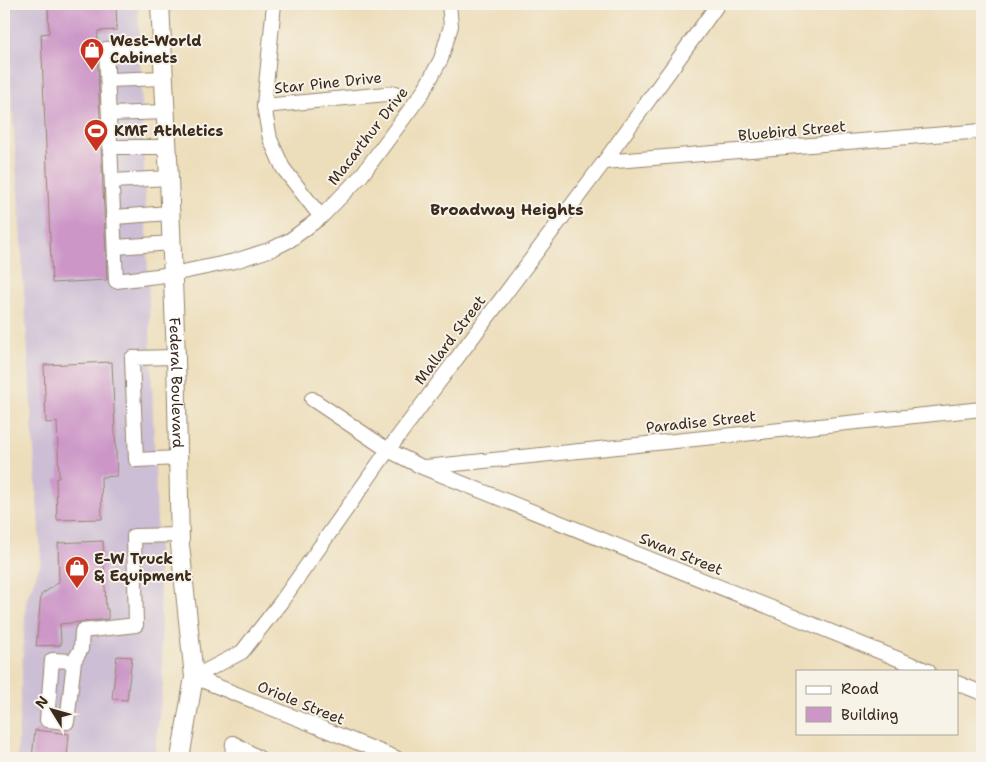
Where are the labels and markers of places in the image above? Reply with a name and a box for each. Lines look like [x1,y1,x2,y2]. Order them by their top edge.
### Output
place label: West-World Cabinets [110,31,202,68]
shop icon: West-World Cabinets [79,37,105,71]
sports icon: KMF Athletics [83,118,109,152]
place label: KMF Athletics [114,121,224,141]
place label: E-W Truck & Equipment [94,549,192,586]
shop icon: E-W Truck & Equipment [64,555,90,589]

